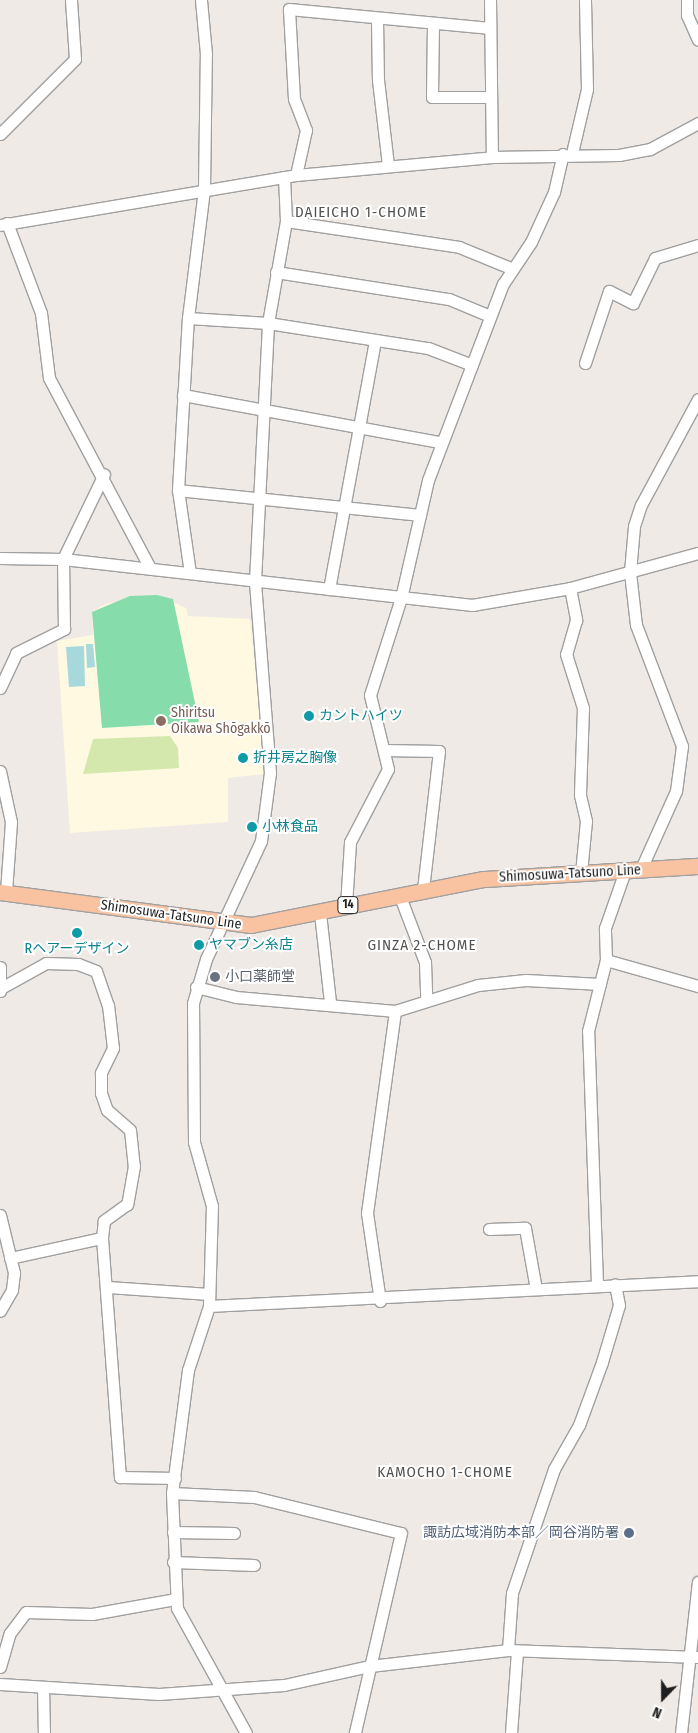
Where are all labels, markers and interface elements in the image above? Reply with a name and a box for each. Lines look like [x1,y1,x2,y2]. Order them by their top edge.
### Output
district label: DAIEICHO 1-CHOME [293,204,429,222]
place label: Shiritsu Oikawa Shōgakkō [171,705,271,738]
place label: カントハイツ [319,708,403,724]
marker: カントハイツ [303,710,315,722]
marker: Shiritsu Oikawa Shōgakkō [155,715,167,727]
place label: 折井房之胸像 [253,750,337,766]
marker: 折井房之胸像 [237,752,249,764]
place label: 小林食品 [262,819,318,835]
marker: 小林食品 [246,821,258,833]
street label: Shimosuwa-Tatsuno Line [499,862,641,886]
road number: 14 [337,896,359,914]
street label: Shimosuwa-Tatsuno Line [100,897,242,933]
marker: Rヘアーデザイン [71,927,83,939]
place label: ヤマブン糸店 [209,937,293,953]
district label: GINZA 2-CHOME [366,937,478,955]
marker: ヤマブン糸店 [193,939,205,951]
place label: Rヘアーデザイン [25,941,129,957]
place label: 小口薬師堂 [225,969,295,985]
marker: 小口薬師堂 [209,971,221,983]
district label: KAMOCHO 1-CHOME [375,1464,515,1482]
place label: 諏訪広域消防本部／岡谷消防署 [423,1525,619,1541]
marker: 諏訪広域消防本部／岡谷消防署 [623,1527,635,1539]
north arrow [638,1673,688,1723]
text: N [650,1703,664,1722]

